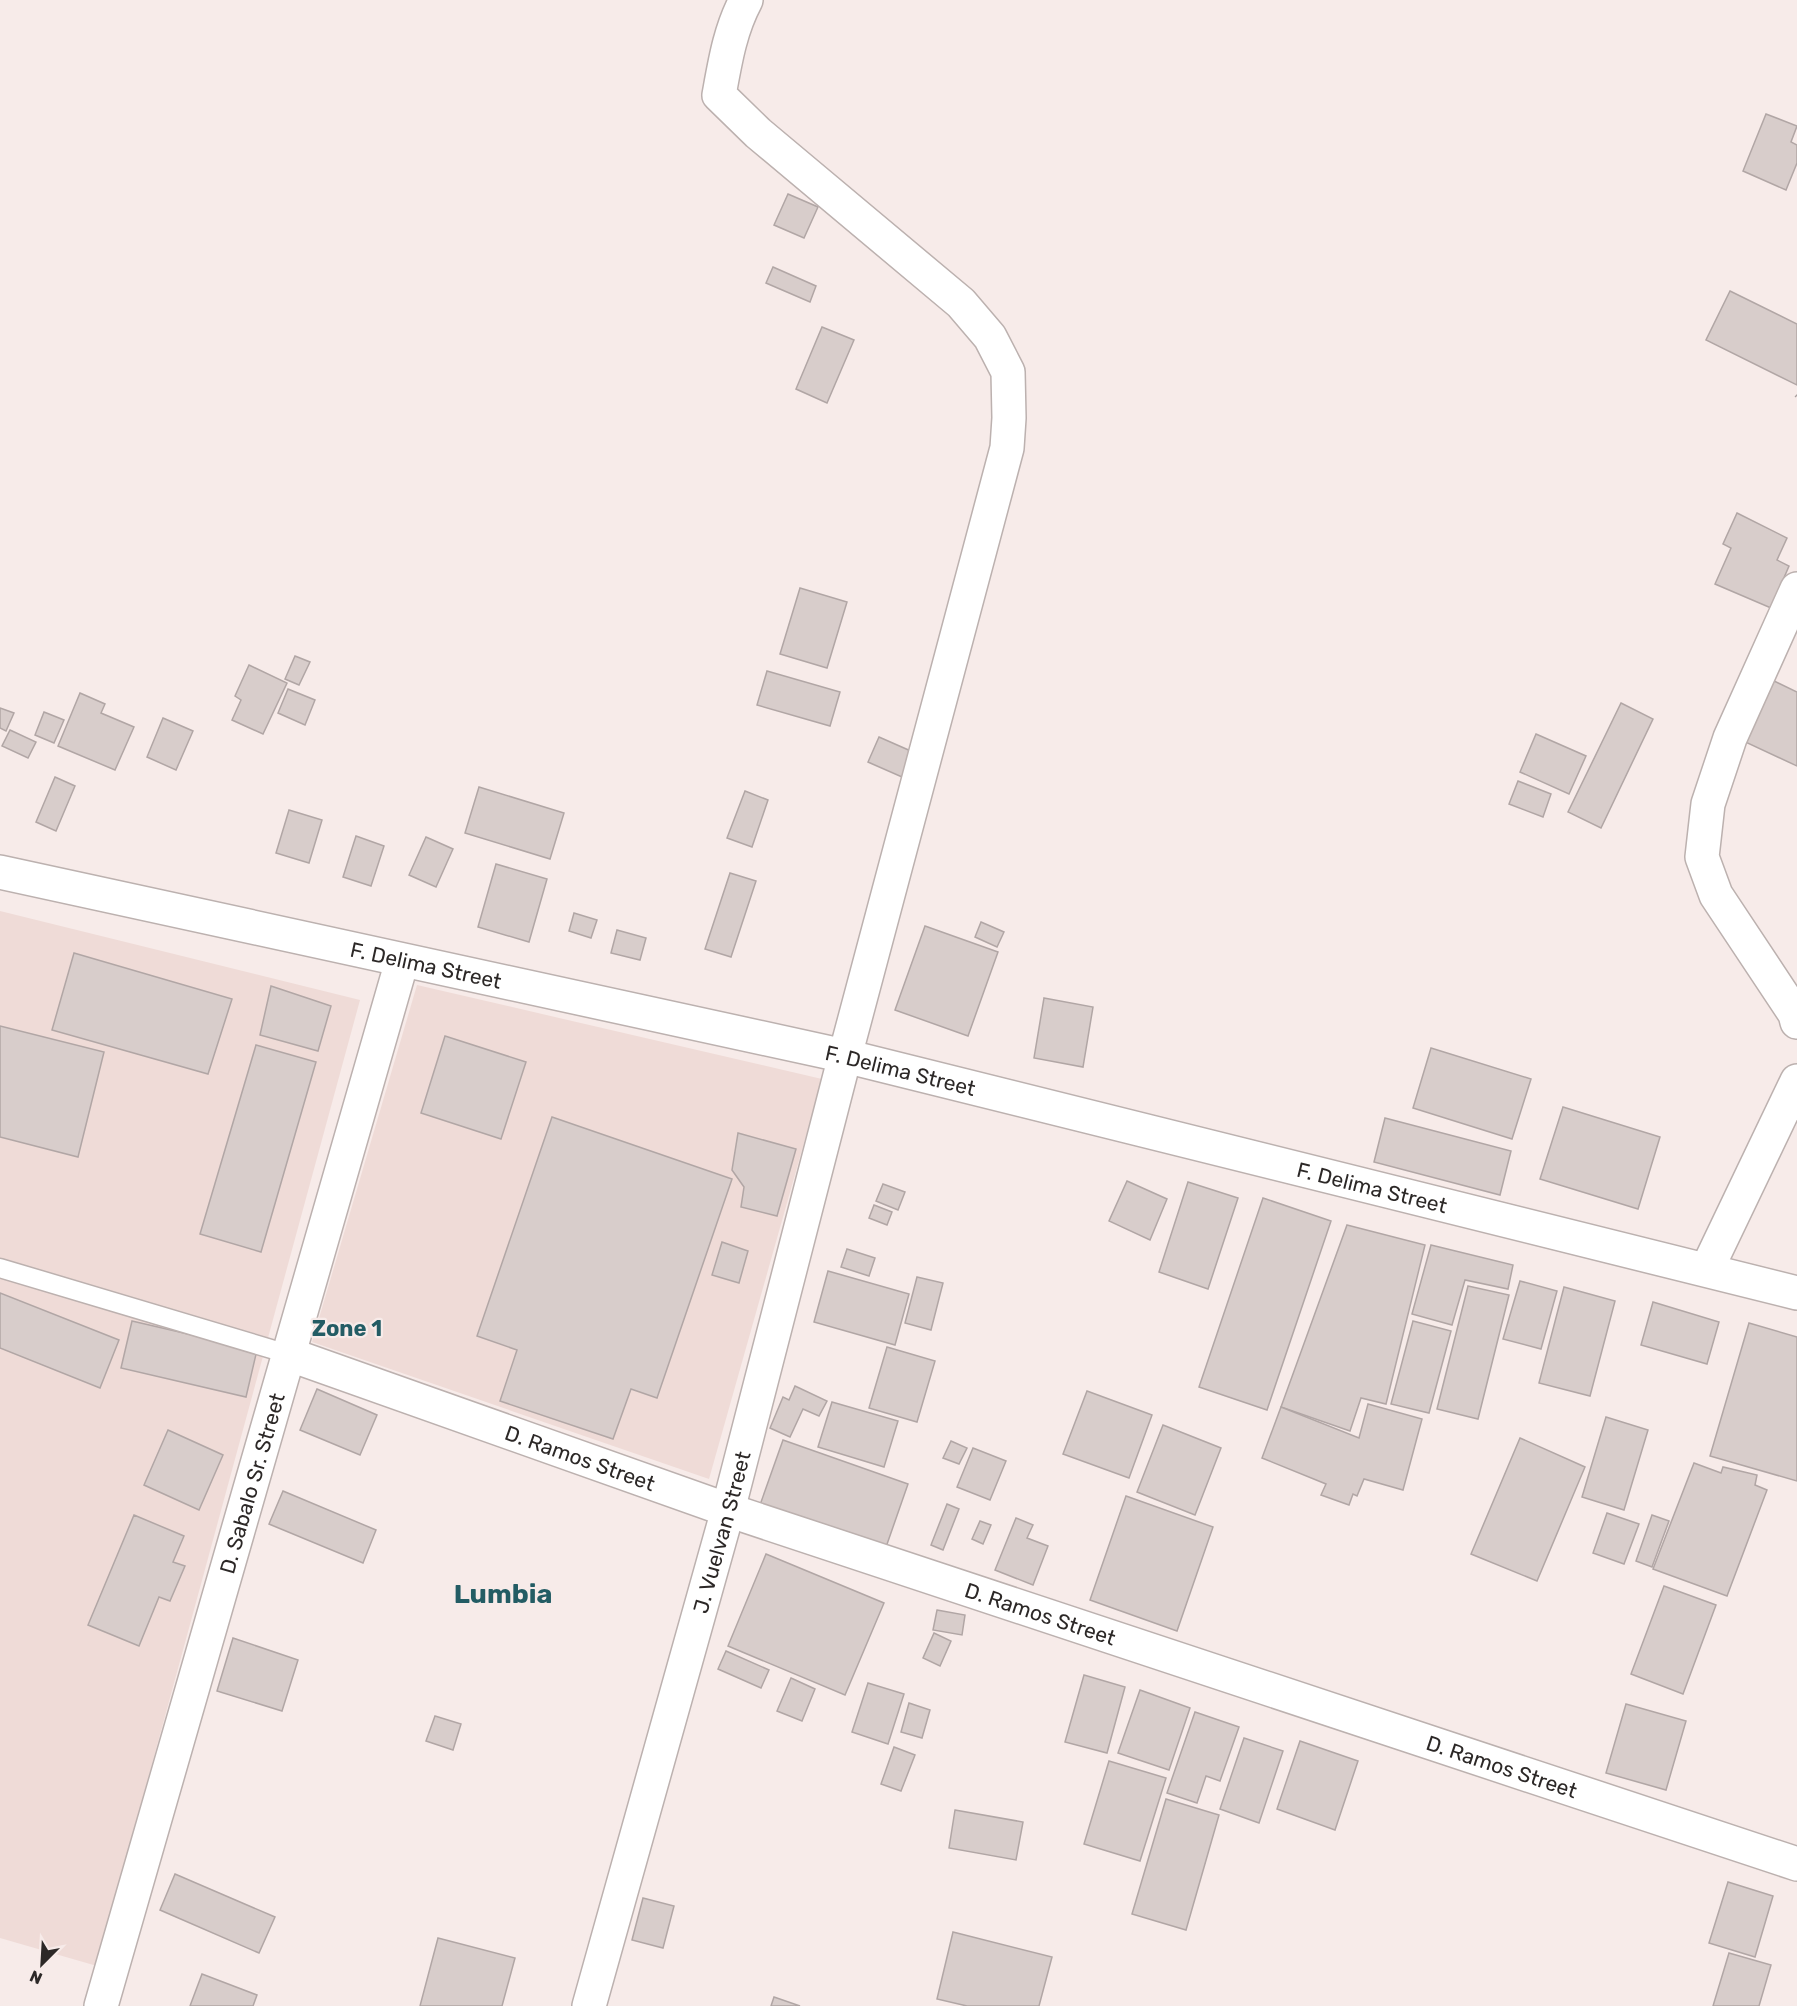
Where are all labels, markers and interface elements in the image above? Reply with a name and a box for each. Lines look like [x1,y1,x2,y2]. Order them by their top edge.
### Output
street label: F. Delima Street [348,936,504,993]
street label: F. Delima Street [823,1040,978,1101]
street label: F. Delima Street [1294,1156,1450,1218]
district label: Zone 1 [312,1315,382,1342]
street label: D. Sabalo Sr. Street [214,1390,289,1576]
street label: D. Ramos Street [502,1420,658,1496]
street label: J. Vuelvan Street [687,1449,755,1616]
street label: D. Ramos Street [962,1577,1119,1650]
district label: Lumbia [454,1578,552,1610]
street label: D. Ramos Street [1423,1730,1580,1803]
north arrow [12,1934,72,1994]
text: N [27,1966,45,1988]

